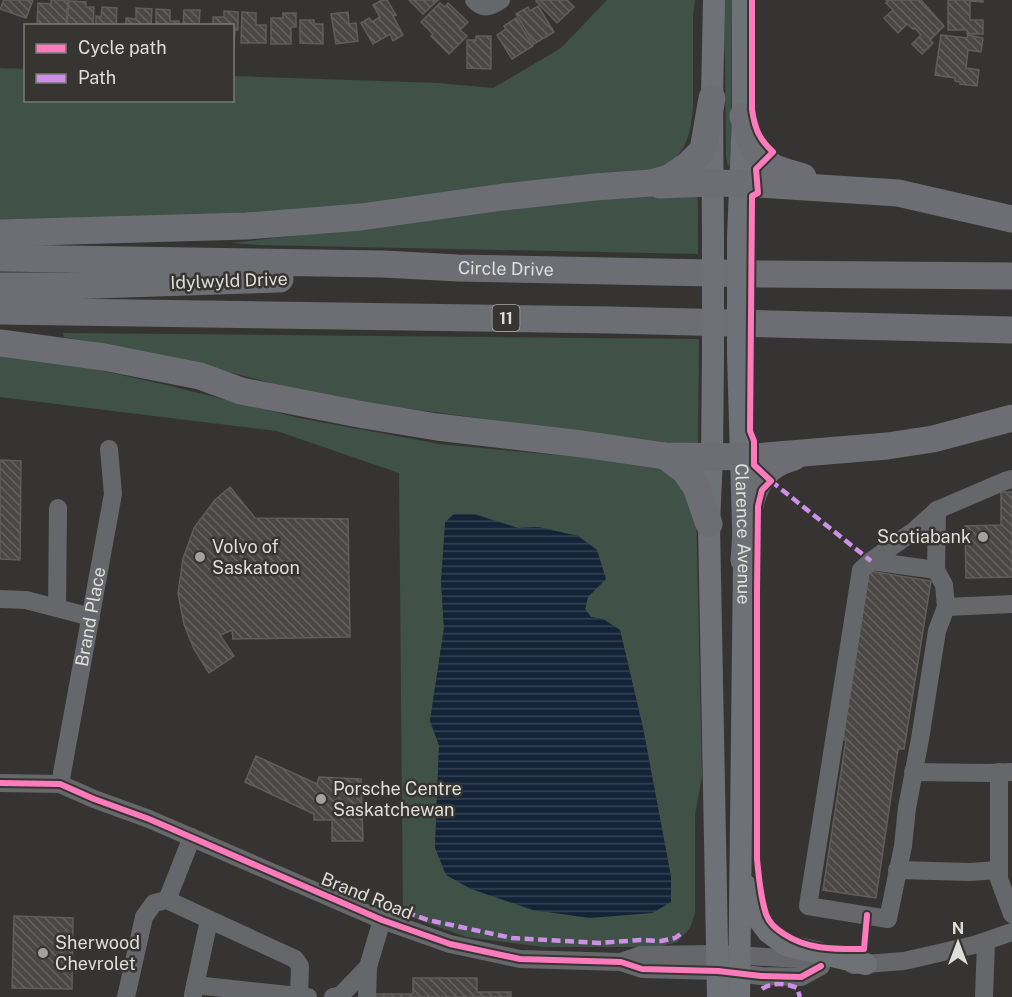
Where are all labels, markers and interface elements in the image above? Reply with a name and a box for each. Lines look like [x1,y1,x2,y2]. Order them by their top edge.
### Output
legend [24,24,234,102]
text: Cycle path [78,37,167,58]
text: Path [78,67,116,88]
street label: Circle Drive [458,257,554,280]
street label: Idylwyld Drive [170,268,288,293]
road number: 11 [492,305,520,331]
street label: Clarence Avenue [731,463,755,605]
place label: Scotiabank [877,526,971,547]
marker: Scotiabank [976,530,990,544]
place label: Volvo of Saskatoon [212,536,300,578]
marker: Volvo of Saskatoon [193,550,207,564]
street label: Brand Place [71,565,109,668]
place label: Porsche Centre Saskatchewan [333,778,462,820]
marker: Porsche Centre Saskatchewan [314,792,328,806]
street label: Brand Road [318,868,416,923]
north arrow [928,913,988,973]
text: N [952,919,964,938]
place label: Sherwood Chevrolet [55,932,140,974]
marker: Sherwood Chevrolet [36,946,50,960]

